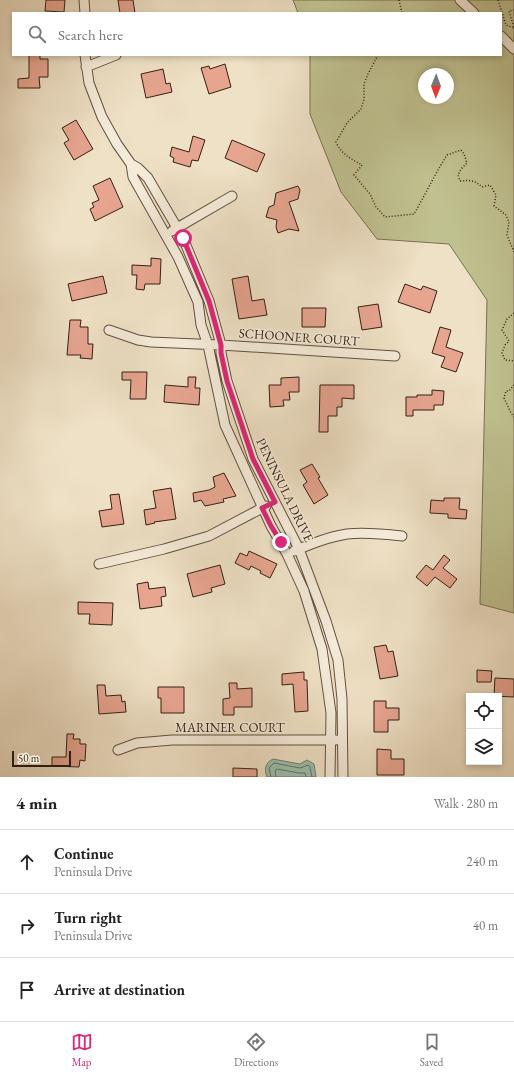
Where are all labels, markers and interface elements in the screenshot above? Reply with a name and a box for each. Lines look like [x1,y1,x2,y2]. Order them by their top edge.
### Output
search box [12,12,502,56]
icon: search [26,23,48,45]
text: Search here [58,25,123,44]
north arrow [418,68,454,104]
route start [174,229,192,247]
street label: SCHOONER COURT [238,324,360,350]
street label: PENINSULA DRIVE [252,435,318,545]
route end [272,533,290,551]
map controls [466,693,502,765]
button: locate [466,693,502,729]
street label: MARINER COURT [175,719,285,736]
button: layers [466,729,502,765]
scale bar [12,749,71,768]
text: 50 m [18,751,39,765]
text: 4 min [16,792,57,814]
text: Walk · 280 m [434,795,498,812]
text: Continue [54,844,114,863]
icon: ahead [16,851,38,873]
text: 240 m [467,853,498,870]
text: Peninsula Drive [54,863,132,880]
text: Turn right [54,908,122,927]
icon: right [16,915,38,937]
text: 40 m [473,917,498,934]
text: Peninsula Drive [54,927,132,944]
icon: arrive [16,979,38,1001]
text: Arrive at destination [54,980,185,999]
tab: Map [71,1031,93,1069]
tab: Directions [234,1031,278,1069]
tab: Saved [420,1031,443,1069]

